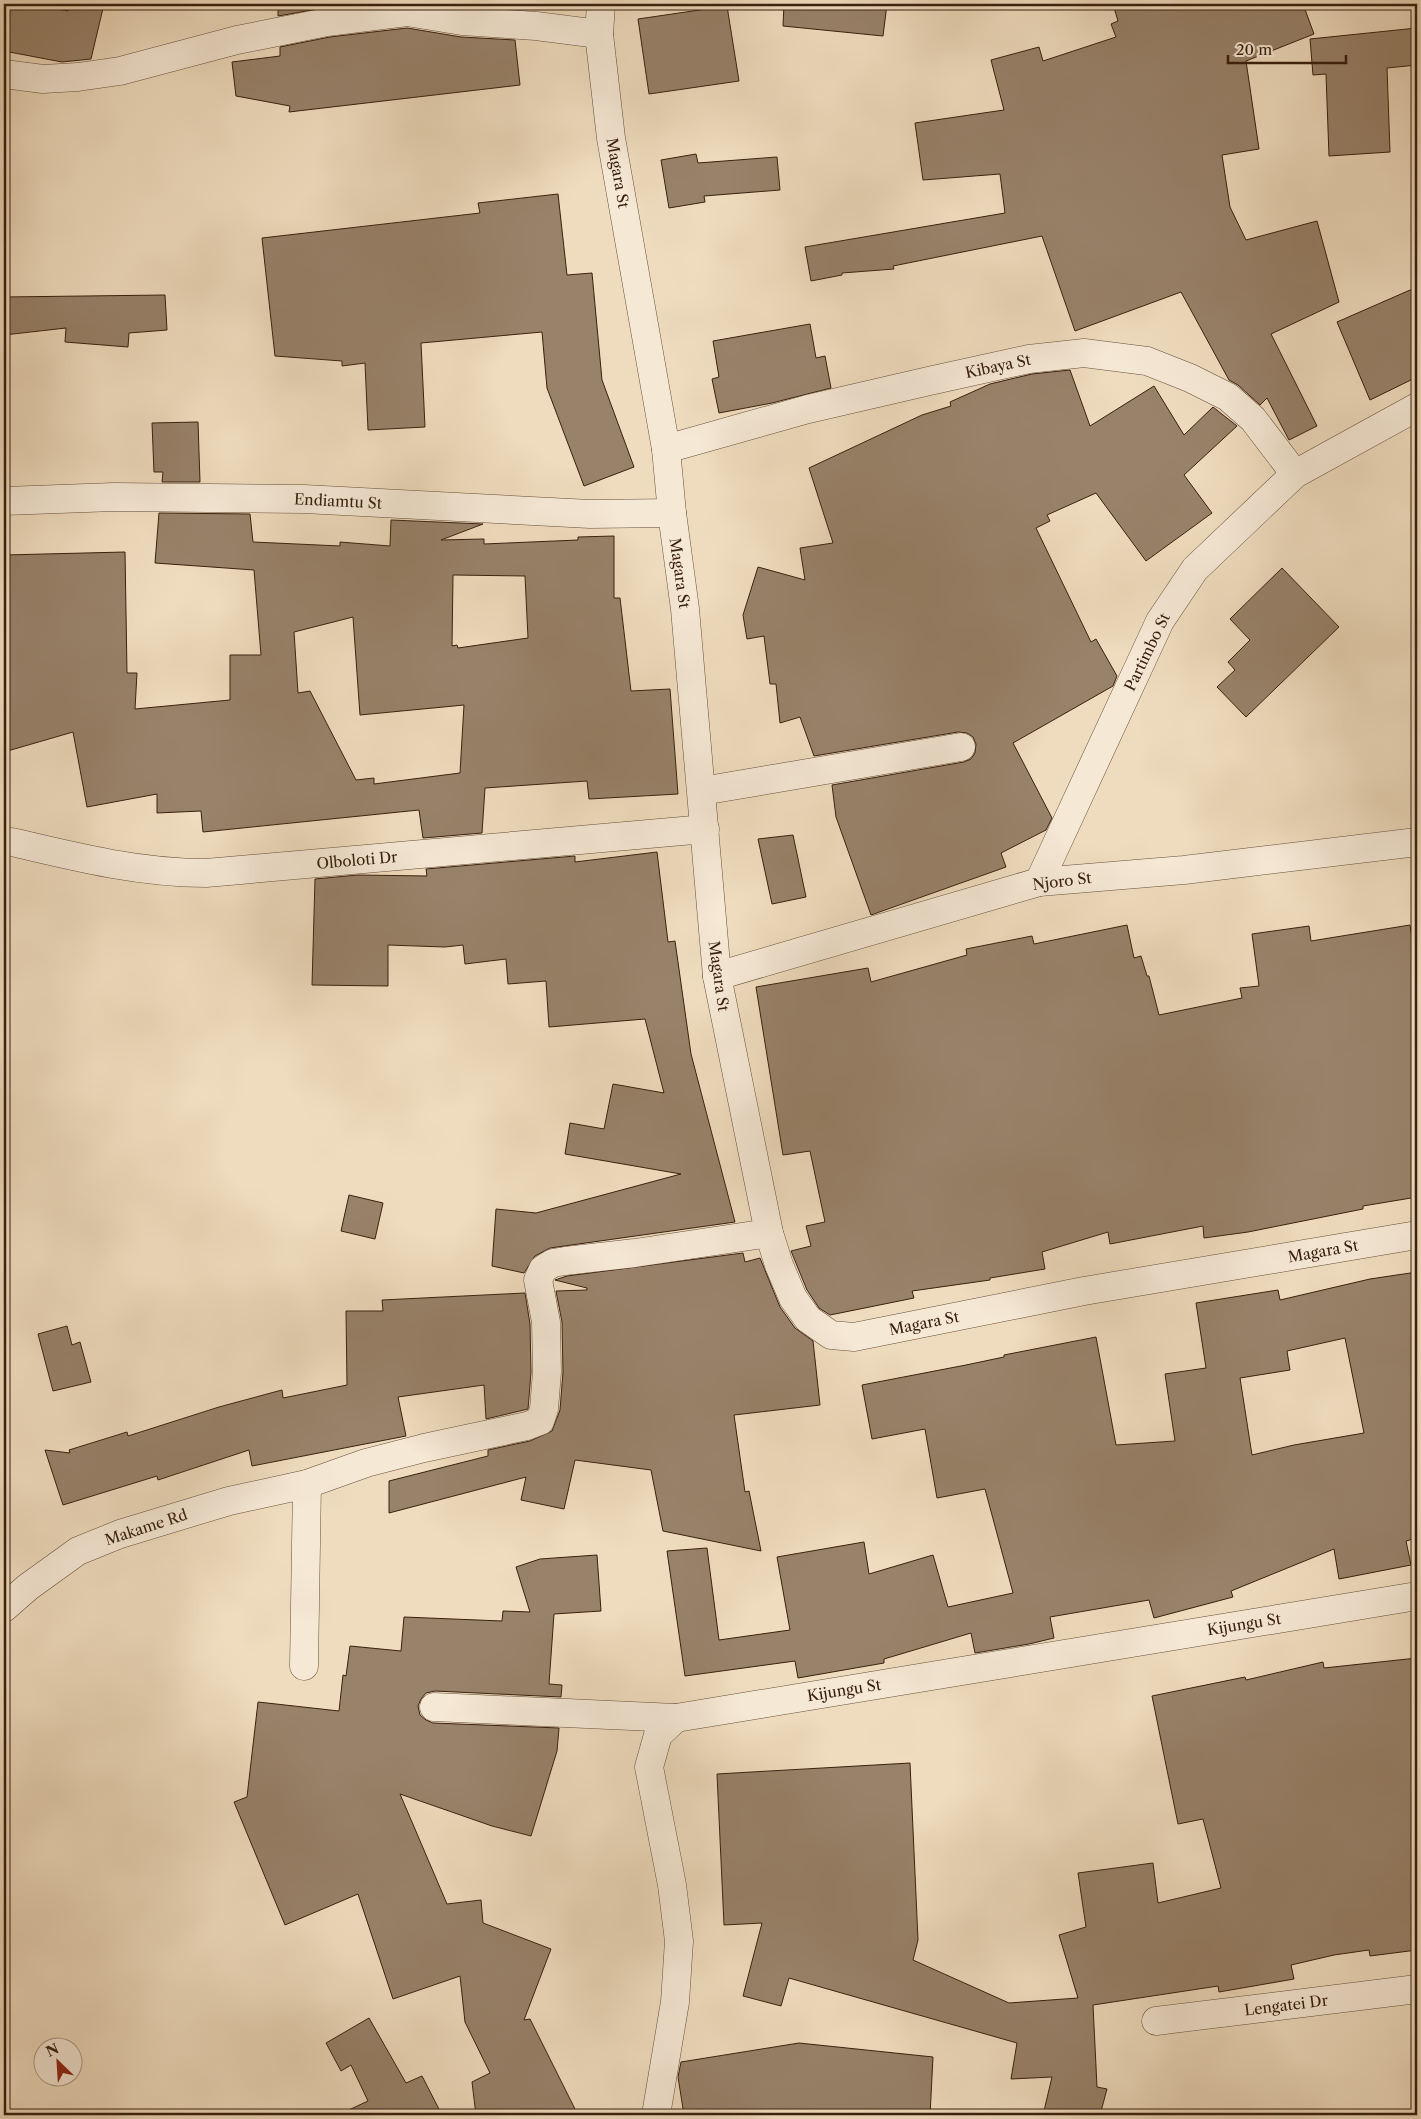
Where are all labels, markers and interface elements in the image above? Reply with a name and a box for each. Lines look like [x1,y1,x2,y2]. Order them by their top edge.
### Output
scale bar [1228,32,1346,64]
text: 20 m [1236,40,1272,59]
street label: Magara St [602,136,634,210]
street label: Kibaya St [963,350,1033,382]
street label: Endiamtu St [293,489,383,513]
street label: Magara St [666,537,694,610]
street label: Partimbo St [1120,609,1174,694]
street label: Olboloti Dr [316,847,399,873]
street label: Njoro St [1031,868,1093,894]
street label: Magara St [705,940,733,1013]
street label: Magara St [1286,1235,1360,1267]
street label: Magara St [887,1307,961,1339]
street label: Makame Rd [102,1505,190,1549]
street label: Kijungu St [1206,1609,1283,1639]
street label: Kijungu St [806,1675,883,1705]
street label: Lengatei Dr [1243,1990,1330,2020]
north arrow [32,2036,82,2086]
text: N [43,2039,62,2061]

